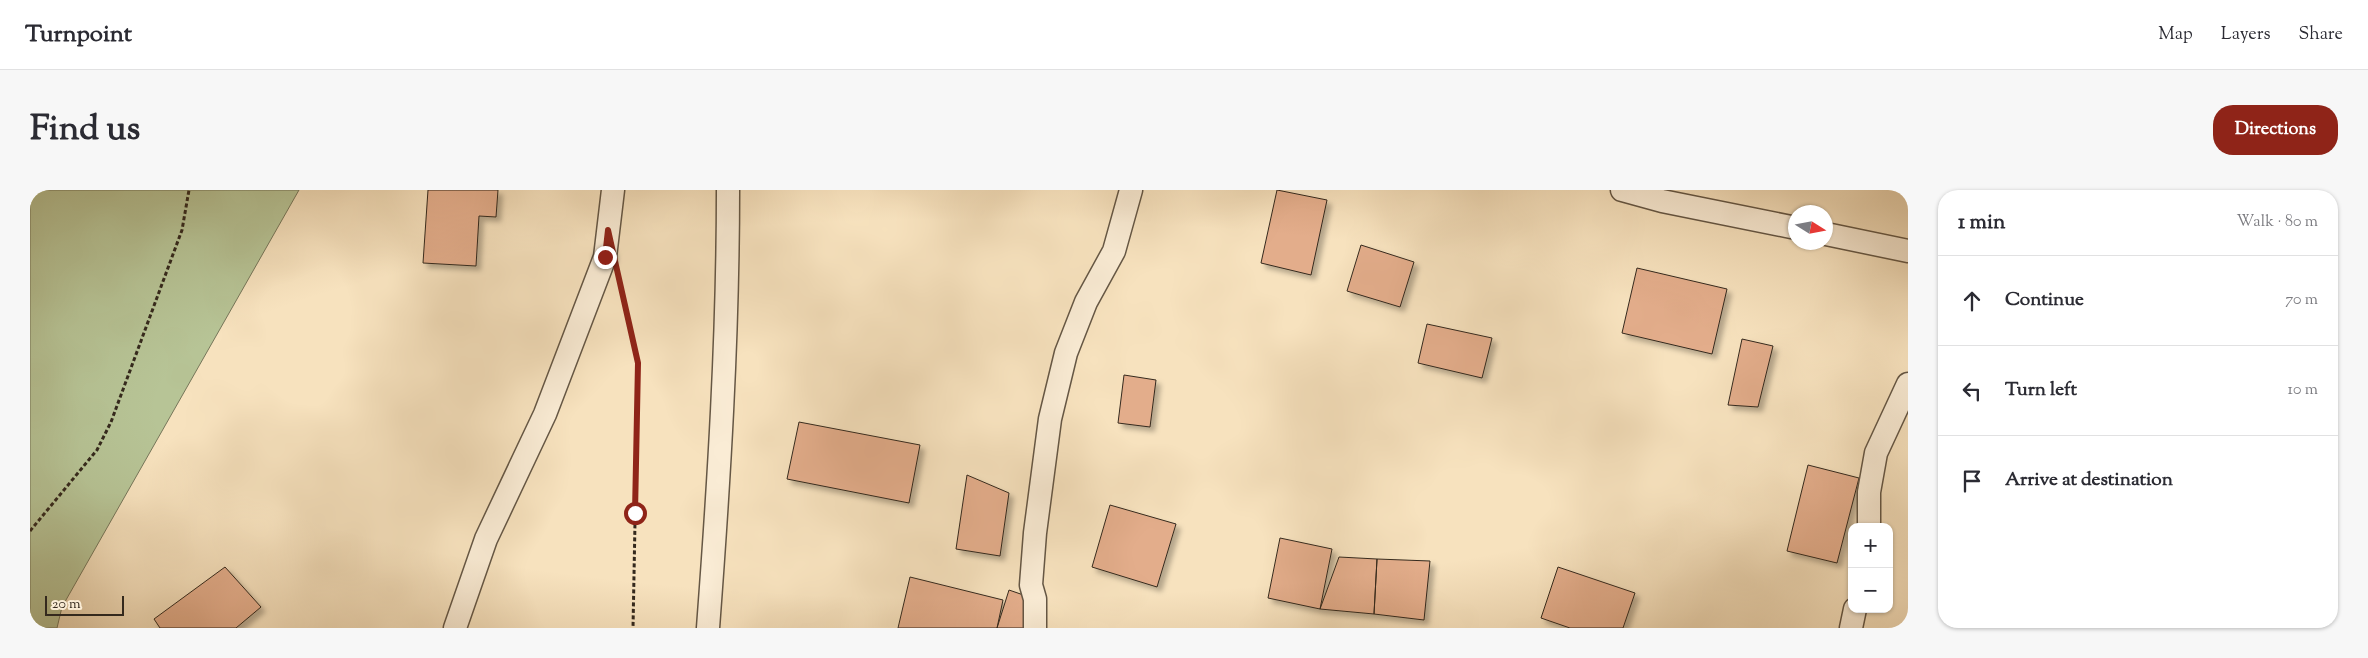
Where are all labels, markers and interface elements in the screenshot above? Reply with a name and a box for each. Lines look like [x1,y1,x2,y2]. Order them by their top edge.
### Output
text: Turnpoint [25,18,132,52]
text: Map [2158,22,2193,48]
text: Layers [2221,22,2271,48]
text: Share [2299,22,2343,48]
text: Find us [30,105,140,156]
button: Directions [2213,105,2338,155]
north arrow [1788,205,1833,250]
text: 1 min [1958,208,2005,238]
text: Walk · 80 m [2236,211,2318,234]
route end [594,246,617,269]
icon: ahead [1958,287,1986,315]
text: Continue [2005,287,2084,314]
text: 70 m [2285,289,2318,312]
icon: left [1958,377,1986,405]
text: Turn left [2005,377,2077,404]
text: 10 m [2288,379,2318,402]
icon: arrive [1958,467,1986,495]
text: Arrive at destination [2005,467,2173,494]
route start [624,502,647,525]
map controls [1848,523,1893,613]
button: + [1848,523,1893,568]
button: − [1848,568,1893,613]
scale bar [45,593,124,616]
text: 20 m [52,595,81,615]

